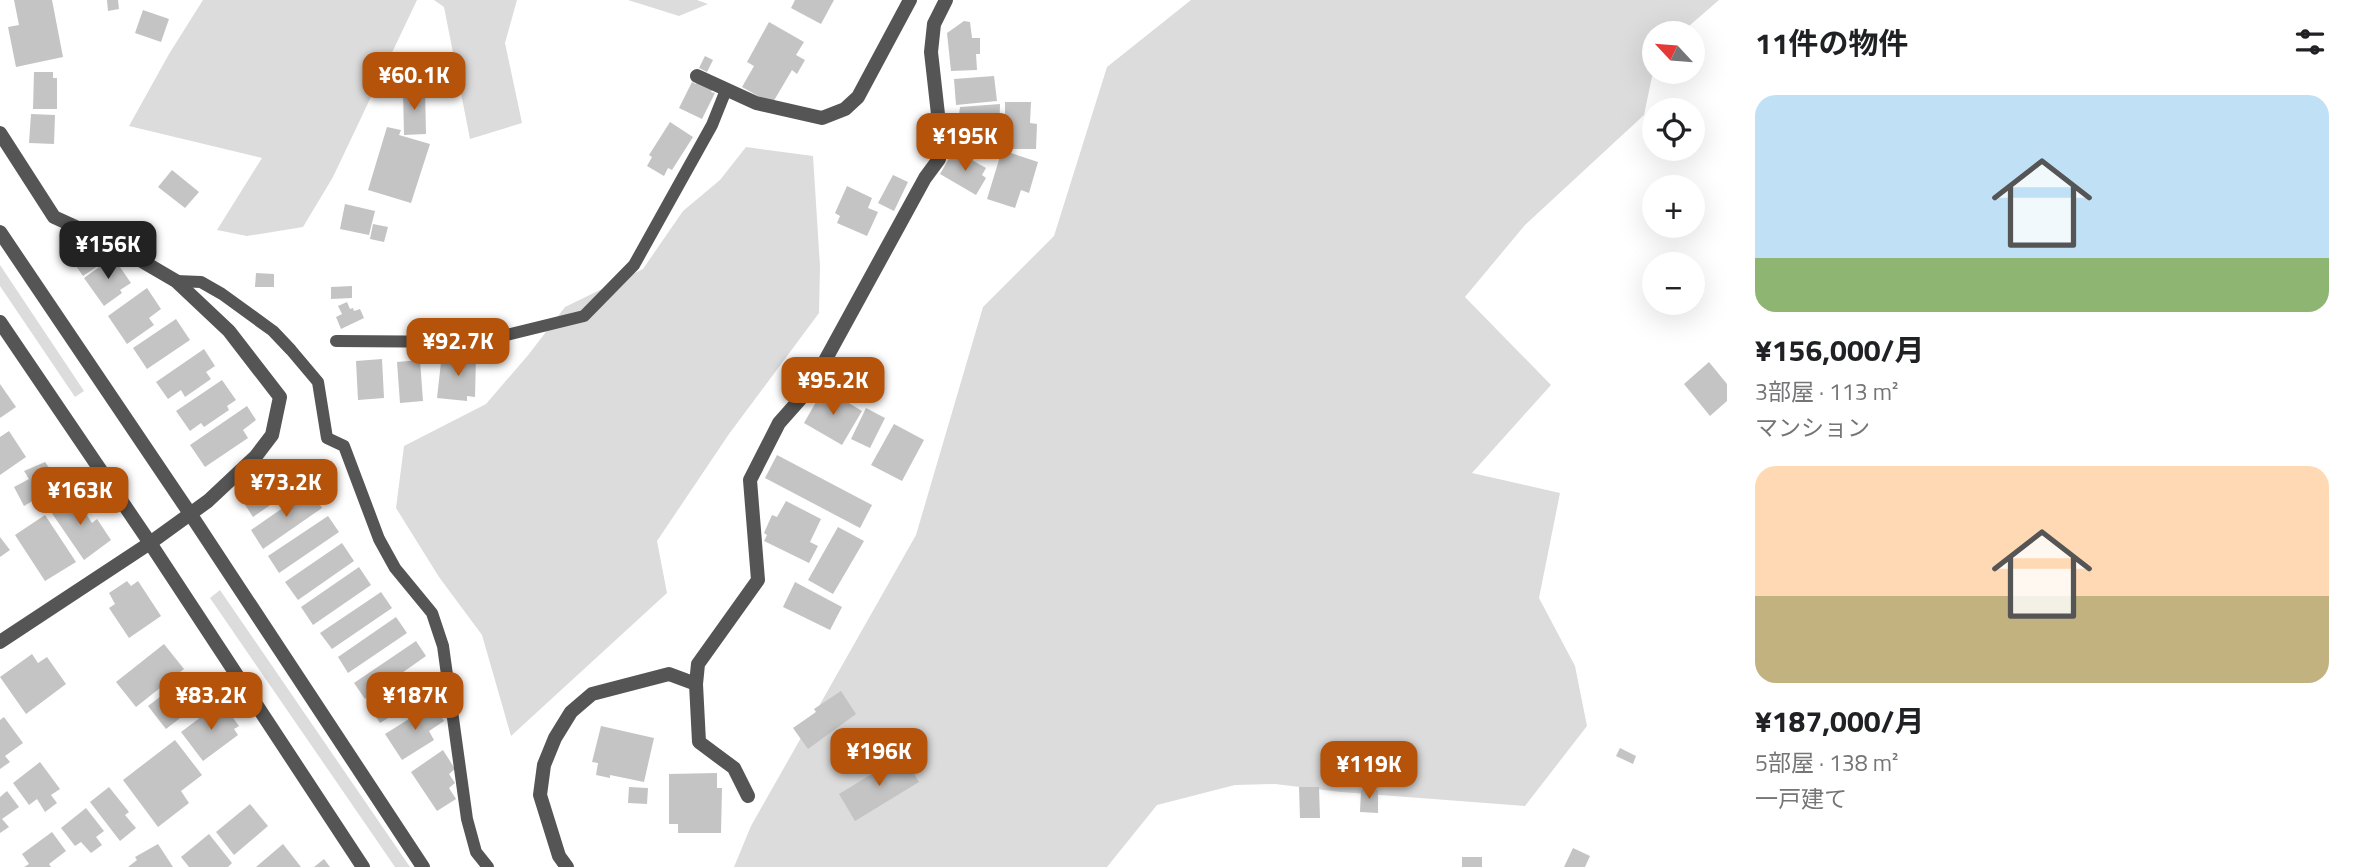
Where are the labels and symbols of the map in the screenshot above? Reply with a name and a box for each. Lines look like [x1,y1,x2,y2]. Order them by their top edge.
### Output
north arrow [1642,21,1704,84]
pin: ¥60.1K [357,52,471,112]
pin: ¥195K [916,114,1014,173]
pin: ¥156K [59,222,157,281]
pin: ¥92.7K [401,318,515,378]
pin: ¥95.2K [776,358,890,417]
pin: ¥73.2K [229,460,343,519]
pin: ¥163K [31,468,129,527]
pin: ¥83.2K [154,672,268,732]
pin: ¥187K [366,672,464,732]
pin: ¥196K [830,728,928,788]
pin: ¥119K [1320,742,1418,801]

